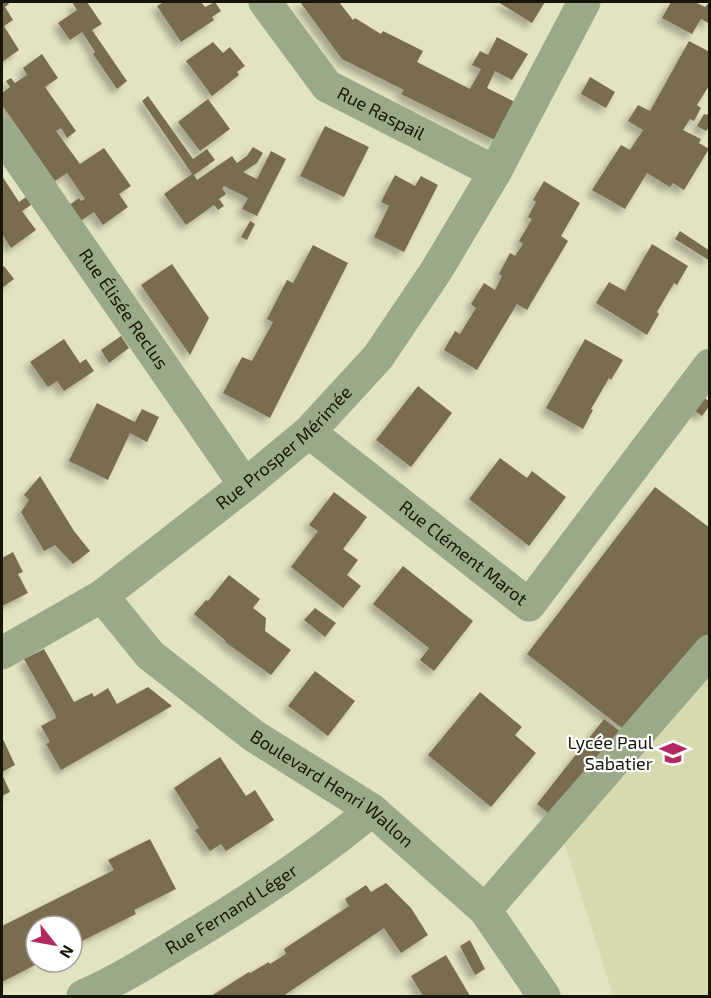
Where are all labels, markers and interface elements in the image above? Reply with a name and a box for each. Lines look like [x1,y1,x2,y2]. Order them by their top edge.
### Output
street label: Rue Raspail [334,81,429,145]
street label: Rue Élisée Reclus [75,244,173,373]
street label: Rue Prosper Mérimée [211,381,356,514]
street label: Rue Clément Marot [395,495,532,610]
street label: Boulevard Henri Wallon [247,725,418,852]
place label: Lycée Paul Sabatier [568,731,654,774]
school or university icon: Lycée Paul Sabatier [658,738,688,768]
street label: Rue Fernand Léger [161,859,301,959]
north arrow [24,914,84,974]
text: N [56,942,78,962]

